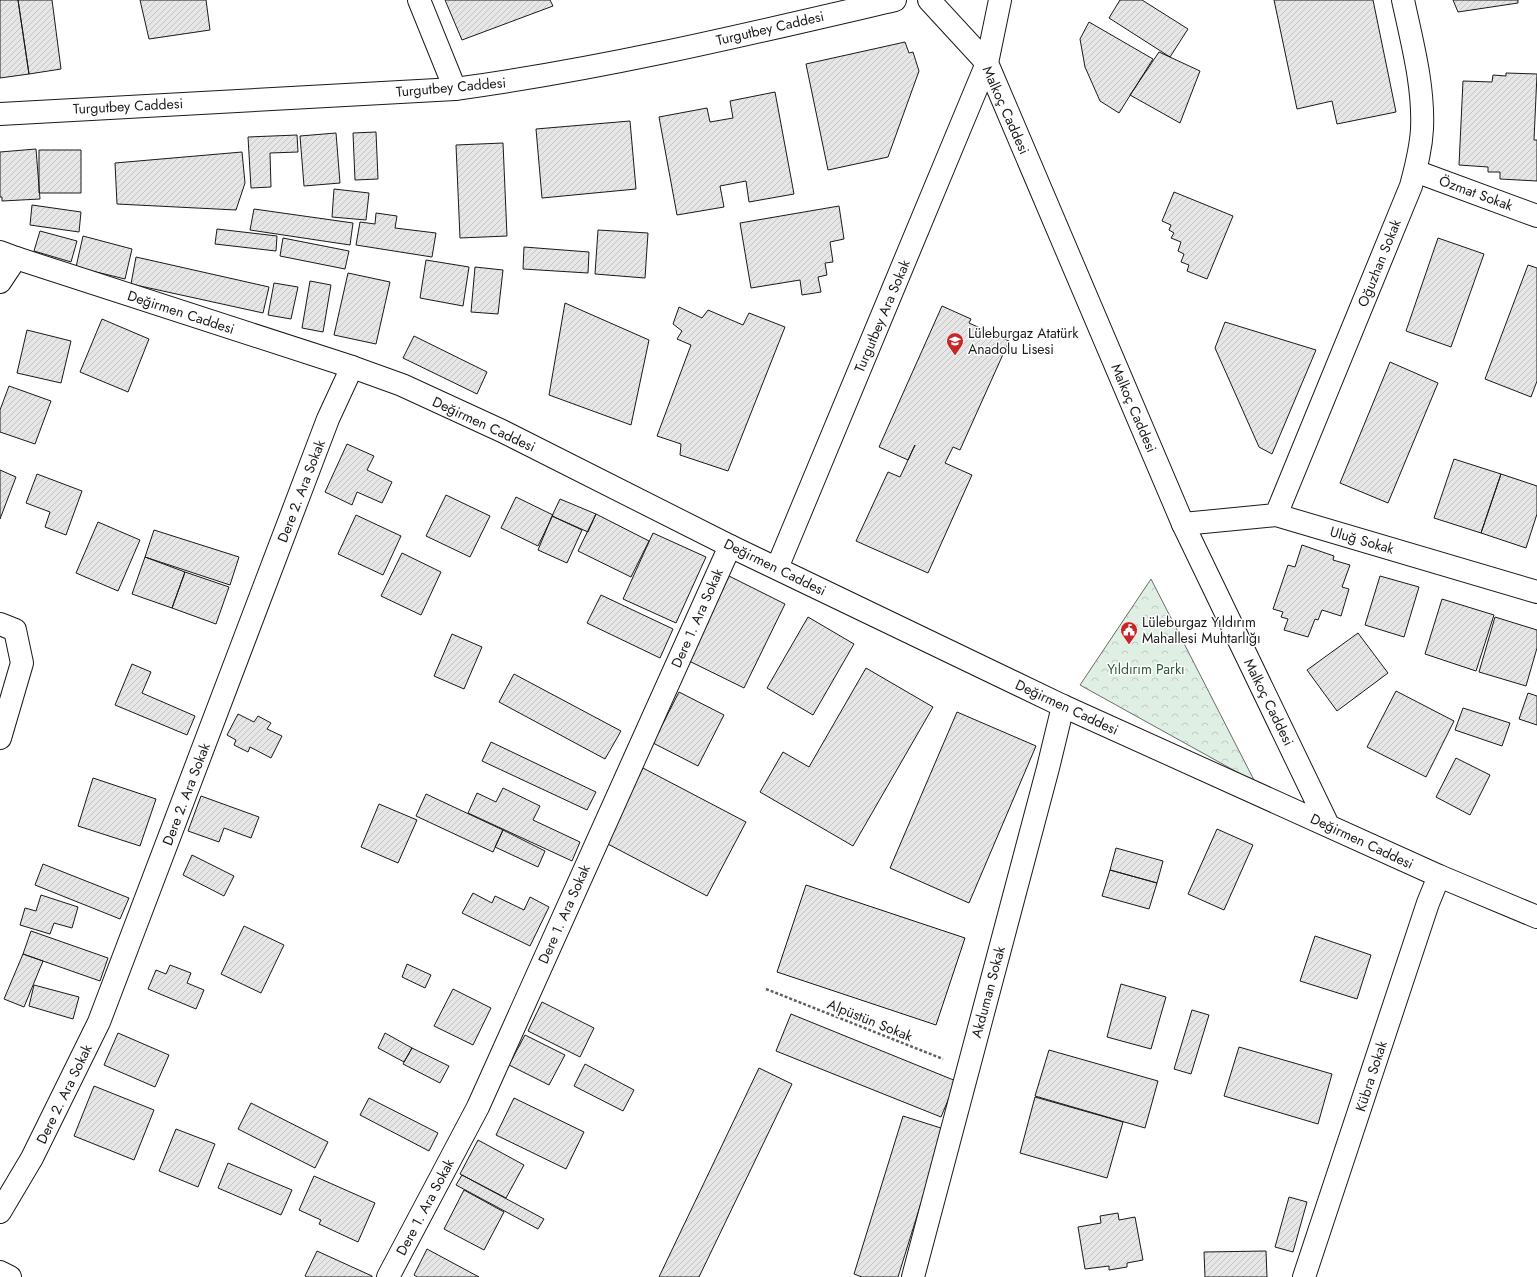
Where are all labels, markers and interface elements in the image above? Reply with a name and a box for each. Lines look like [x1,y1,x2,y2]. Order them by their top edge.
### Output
street label: Turgutbey Caddesi [714,6,826,50]
street label: Malkoç Caddesi [978,63,1034,157]
street label: Turgutbey Caddesi [395,72,507,102]
street label: Turgutbey Caddesi [72,93,184,119]
street label: Özmat Sokak [1436,170,1516,216]
street label: Oğuzhan Sokak [1352,215,1406,310]
street label: Turgutbey Ara Sokak [849,256,915,375]
street label: Değirmen Caddesi [125,285,237,339]
place label: Lüleburgaz Atatürk Anadolu Lisesi [968,323,1079,359]
school or university icon: Lüleburgaz Atatürk Anadolu Lisesi [945,331,965,356]
street label: Malkoç Caddesi [1106,361,1162,455]
street label: Değirmen Caddesi [429,391,539,457]
street label: Dere 2. Ara Sokak [272,436,330,545]
street label: Uluğ Sokak [1328,521,1397,559]
street label: Değirmen Caddesi [720,534,830,600]
street label: Dere 1. Ara Sokak [666,564,728,671]
place label: Lüleburgaz Yıldırım Mahallesi Muhtarlığı [1142,612,1261,648]
public building icon: Lüleburgaz Yıldırım Mahallesi Muhtarlığı [1119,620,1139,645]
street label: Malkoç Caddesi [1239,655,1299,749]
park label: Yıldırım Parkı [1107,659,1185,679]
street label: Değirmen Caddesi [1012,674,1122,740]
street label: Dere 2. Ara Sokak [157,739,215,848]
street label: Değirmen Caddesi [1307,808,1417,874]
street label: Dere 1. Ara Sokak [533,860,595,967]
street label: Akduman Sokak [966,943,1010,1040]
street label: Alpüstün Sokak [825,994,916,1046]
street label: Kübra Sokak [1350,1037,1392,1114]
street label: Dere 2. Ara Sokak [31,1040,97,1147]
street label: Dere 1. Ara Sokak [391,1154,459,1259]

